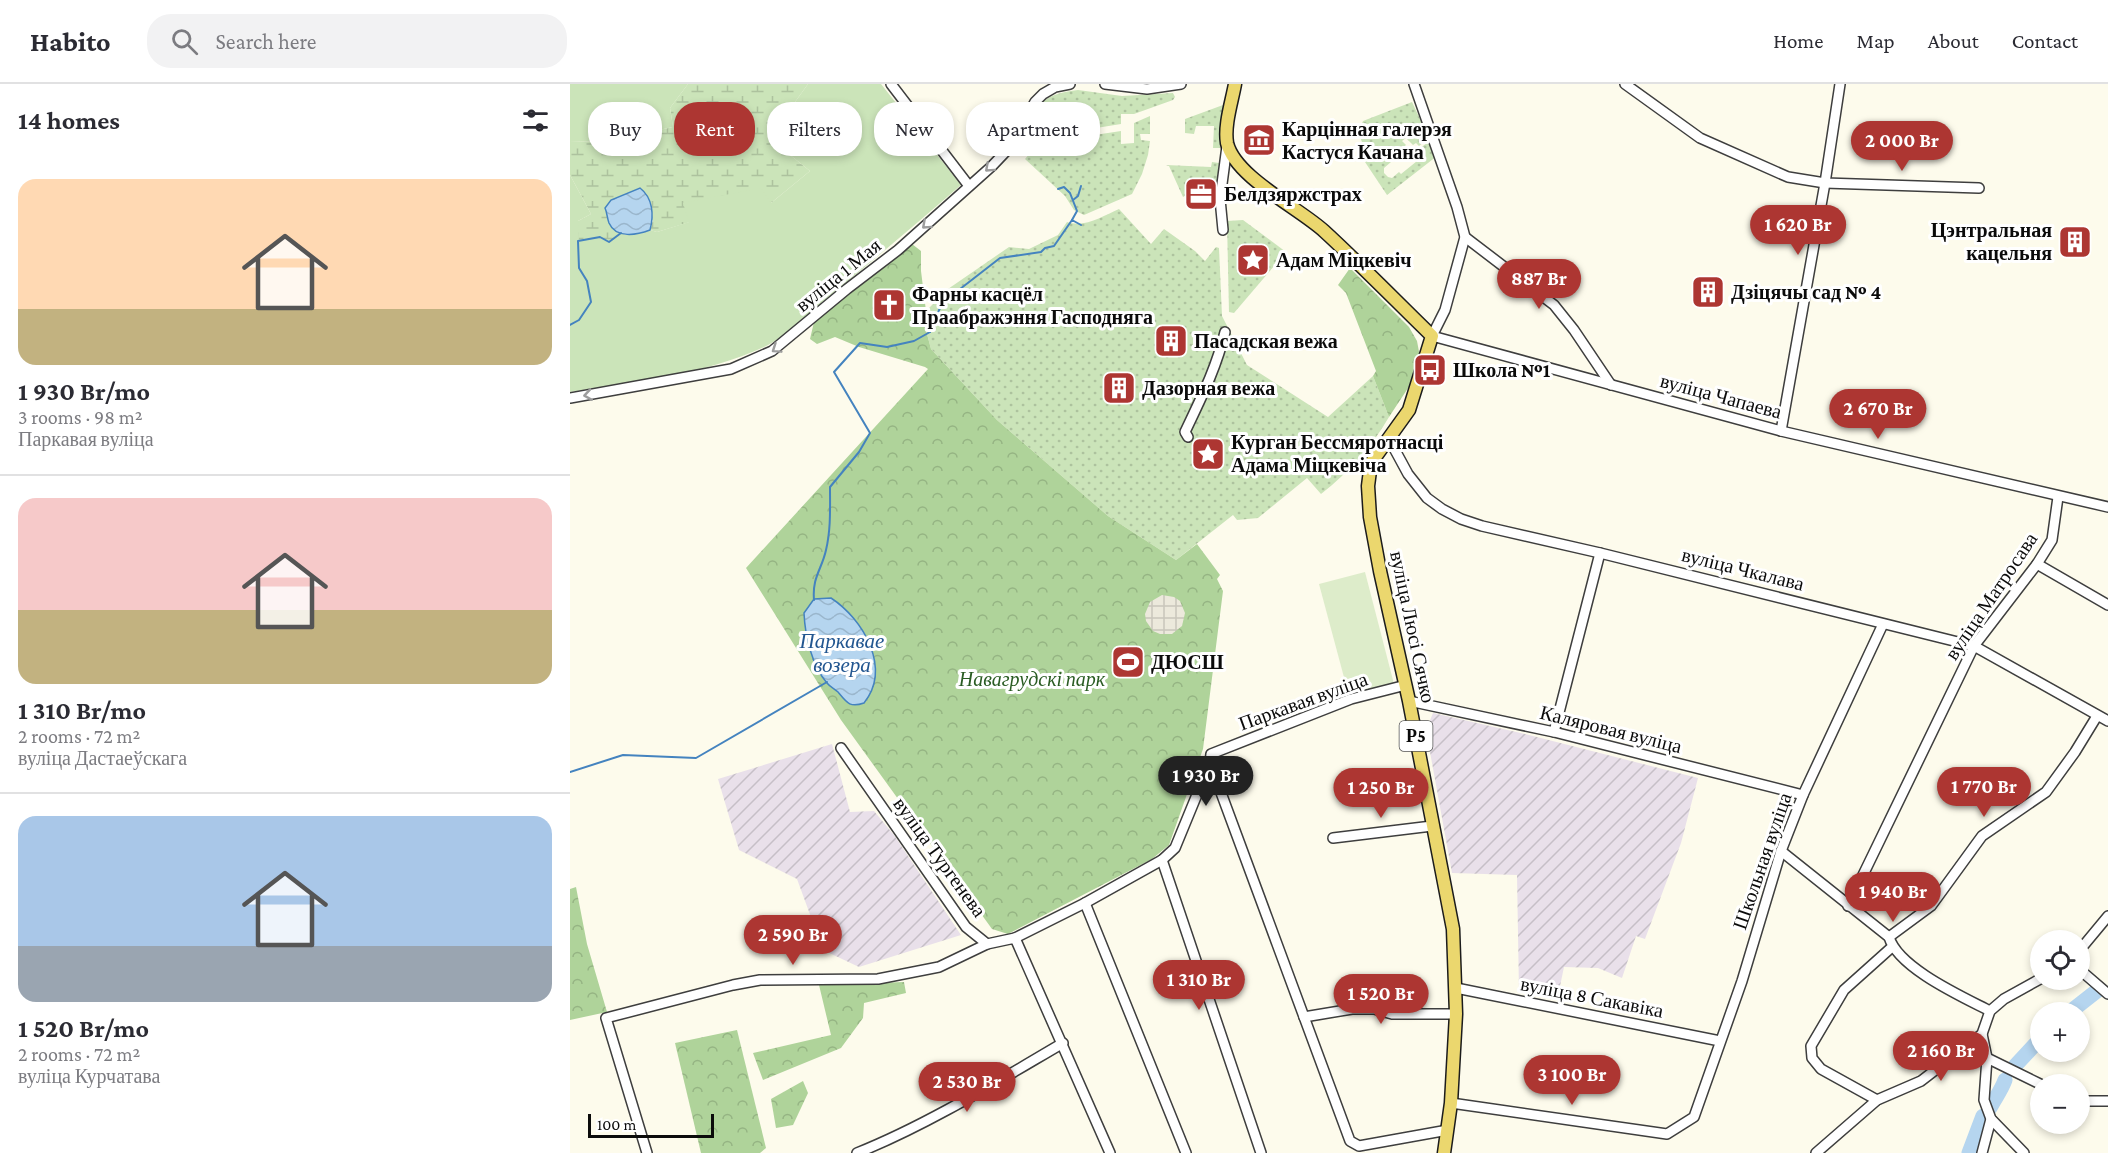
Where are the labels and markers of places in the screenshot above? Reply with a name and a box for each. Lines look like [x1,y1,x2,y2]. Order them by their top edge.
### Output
place label: Карцінная галерэя Кастуся Качана [1282,118,1452,164]
pin: 2 000 Br [1840,121,1964,172]
museum icon: Карцінная галерэя Кастуся Качана [1241,122,1277,158]
office icon: Белдзяржстрах [1183,176,1219,212]
place label: Белдзяржстрах [1224,183,1362,206]
pin: 1 620 Br [1736,205,1860,256]
place label: Цэнтральная кацельня [1931,219,2052,264]
building icon: Цэнтральная кацельня [2057,224,2093,260]
place icon: Адам Міцкевіч [1235,242,1271,278]
place label: Адам Міцкевіч [1276,249,1412,271]
pin: 887 Br [1490,259,1588,310]
building icon: Дзіцячы сад № 4 [1690,274,1726,310]
place label: Дзіцячы сад № 4 [1731,281,1882,304]
place label: Фарны касцёл Праабражэння Гасподняга [912,283,1153,329]
church icon: Фарны касцёл Праабражэння Гасподняга [871,287,907,323]
building icon: Пасадская вежа [1153,323,1189,359]
place label: Пасадская вежа [1194,330,1338,352]
bus stop icon: Школа №1 [1412,352,1448,388]
place label: Школа №1 [1453,359,1551,381]
building icon: Дазорная вежа [1101,370,1137,406]
place label: Дазорная вежа [1142,377,1275,400]
pin: 2 670 Br [1816,389,1940,440]
place label: Курган Бессмяротнасці Адама Міцкевіча [1231,431,1444,476]
place icon: Курган Бессмяротнасці Адама Міцкевіча [1190,436,1226,472]
sports icon: ДЮСШ [1110,644,1146,680]
place label: ДЮСШ [1151,651,1224,674]
pin: 1 930 Br [1144,756,1268,807]
pin: 1 770 Br [1922,767,2046,818]
pin: 1 250 Br [1319,768,1443,819]
pin: 1 940 Br [1831,872,1955,923]
pin: 2 590 Br [731,915,855,966]
pin: 1 310 Br [1137,960,1261,1011]
pin: 1 520 Br [1319,974,1443,1025]
pin: 2 160 Br [1879,1031,2003,1082]
pin: 3 100 Br [1510,1055,1634,1106]
pin: 2 530 Br [905,1062,1029,1113]

